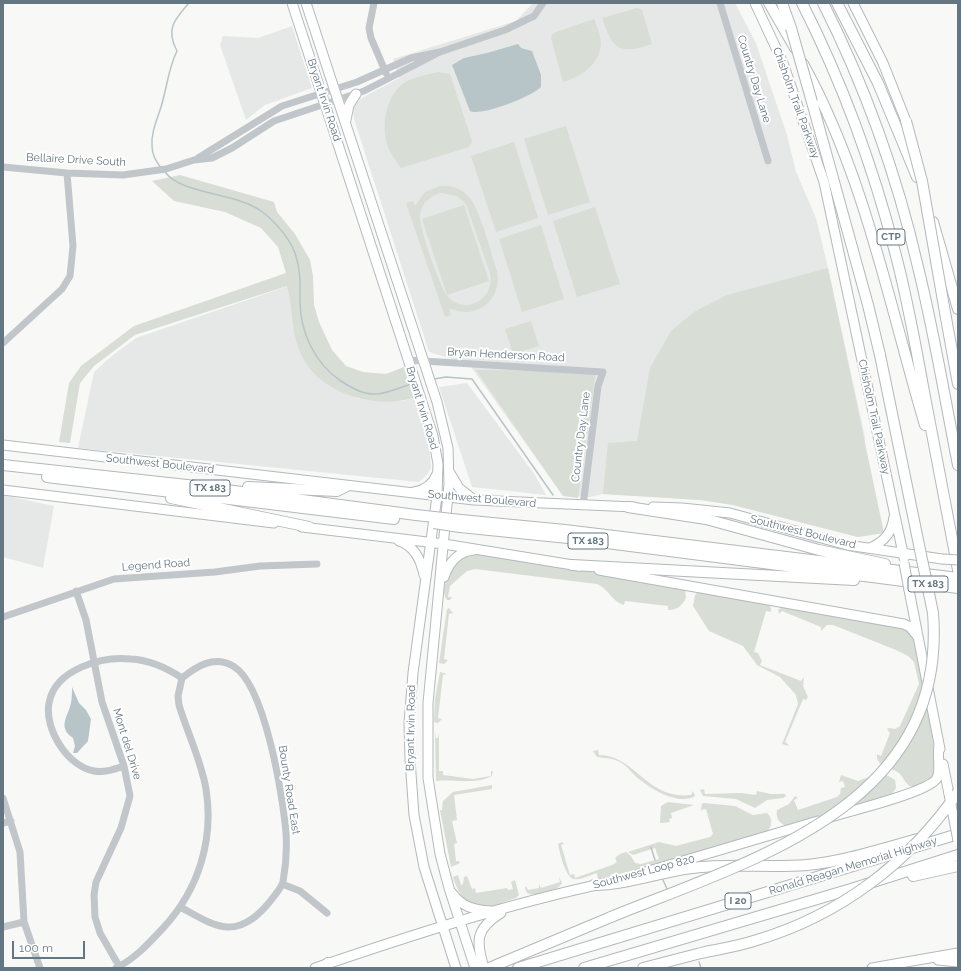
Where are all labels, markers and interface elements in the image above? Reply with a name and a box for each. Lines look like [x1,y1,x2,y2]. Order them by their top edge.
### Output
street label: Country Day Lane [734,34,774,124]
street label: Chisholm Trail Parkway [770,46,822,160]
street label: Bryant Irvin Road [304,57,344,143]
street label: Bellaire Drive South [26,151,126,169]
road number: CTP [877,229,905,245]
street label: Bryan Henderson Road [447,345,565,365]
street label: Chisholm Trail Parkway [855,358,893,476]
street label: Bryant Irvin Road [403,365,441,451]
street label: Country Day Lane [569,391,593,483]
street label: Southwest Boulevard [105,452,215,476]
road number: TX 183 [190,480,230,496]
street label: Southwest Boulevard [427,488,537,510]
street label: Southwest Boulevard [749,512,857,552]
road number: TX 183 [568,533,608,549]
street label: Legend Road [121,556,191,574]
road number: TX 183 [908,576,948,592]
street label: Bryant Irvin Road [404,685,418,771]
street label: Mont del Drive [110,707,144,781]
street label: Bounty Road East [275,744,303,836]
street label: Ronald Reagan Memorial Highway [767,834,939,898]
street label: Southwest Loop 820 [592,852,696,892]
road number: I 20 [725,893,751,909]
scale bar [14,933,87,959]
text: 100 m [19,941,53,955]

